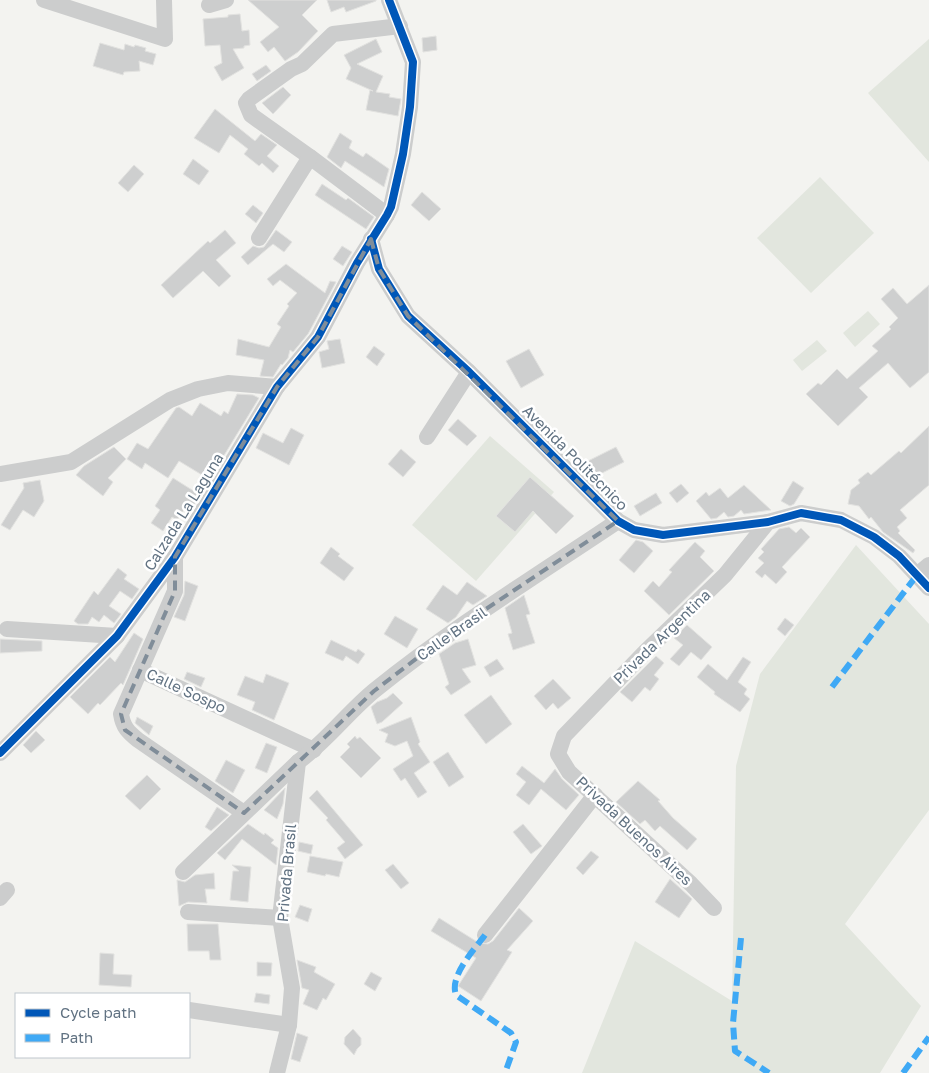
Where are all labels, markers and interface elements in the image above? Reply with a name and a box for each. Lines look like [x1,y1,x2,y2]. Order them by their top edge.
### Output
street label: Avenida Politécnico [519,401,632,514]
street label: Calzada La Laguna [140,449,227,574]
street label: Privada Argentina [609,585,714,687]
street label: Calle Brasil [413,602,490,664]
street label: Calle Sospo [144,664,229,716]
street label: Privada Buenos Aires [573,772,696,889]
street label: Privada Brasil [273,823,299,923]
legend [15,993,190,1058]
text: Cycle path [60,1003,136,1021]
text: Path [60,1028,93,1046]

